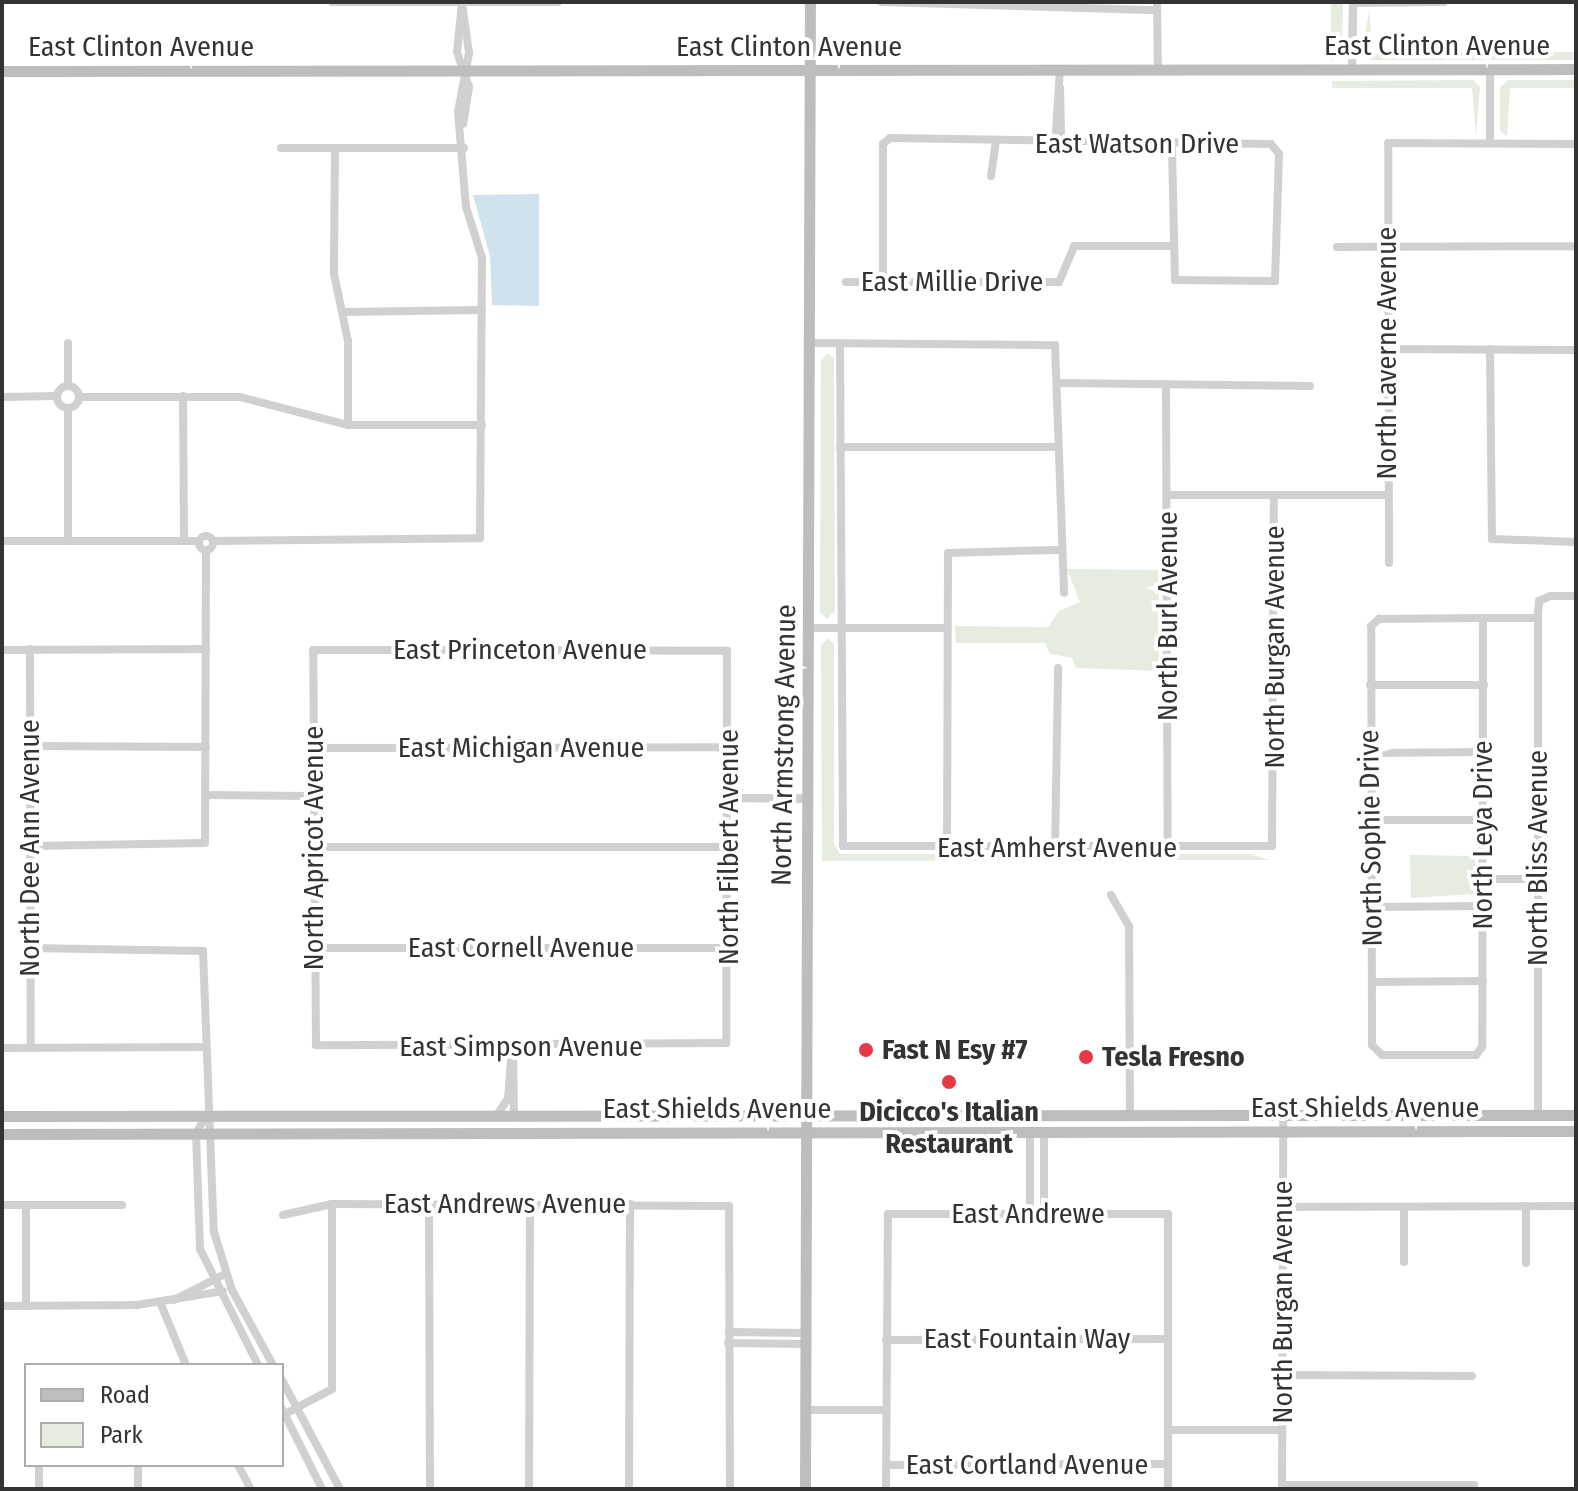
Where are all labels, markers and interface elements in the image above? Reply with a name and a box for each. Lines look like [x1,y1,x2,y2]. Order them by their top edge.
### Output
street label: East Clinton Avenue [1324,29,1550,63]
street label: East Clinton Avenue [28,30,254,64]
street label: East Clinton Avenue [676,30,902,64]
street label: East Watson Drive [1035,127,1239,161]
street label: North Laverne Avenue [1370,227,1404,479]
street label: East Millie Drive [861,265,1043,299]
street label: North Burl Avenue [1151,511,1185,721]
street label: North Burgan Avenue [1258,525,1292,769]
street label: North Armstrong Avenue [765,604,803,886]
street label: East Princeton Avenue [393,633,647,667]
street label: North Dee Ann Avenue [13,719,47,977]
street label: North Apricot Avenue [297,726,331,970]
street label: North Filbert Avenue [712,729,746,965]
street label: North Sophie Drive [1352,729,1390,947]
street label: East Michigan Avenue [398,731,644,765]
street label: North Leya Drive [1466,740,1500,930]
street label: North Bliss Avenue [1521,750,1555,966]
street label: East Amherst Avenue [937,831,1177,865]
street label: East Cornell Avenue [408,931,634,965]
street label: East Simpson Avenue [399,1030,643,1064]
place label: Fast N Esy #7 [882,1033,1028,1067]
place label: Tesla Fresno [1102,1040,1245,1074]
marker: Fast N Esy #7 [857,1041,875,1059]
marker: Tesla Fresno [1077,1048,1095,1066]
marker: Dicicco's Italian Restaurant [940,1073,958,1091]
street label: East Shields Avenue [1251,1091,1479,1125]
street label: East Shields Avenue [603,1092,831,1126]
place label: Dicicco's Italian Restaurant [859,1095,1039,1161]
street label: North Burgan Avenue [1266,1180,1300,1424]
street label: East Andrews Avenue [384,1187,626,1221]
street label: East Andrewe [951,1197,1105,1231]
street label: East Fountain Way [924,1322,1130,1356]
legend [24,1363,284,1467]
text: Road [100,1381,150,1409]
text: Park [100,1421,143,1449]
street label: East Cortland Avenue [906,1448,1148,1482]

